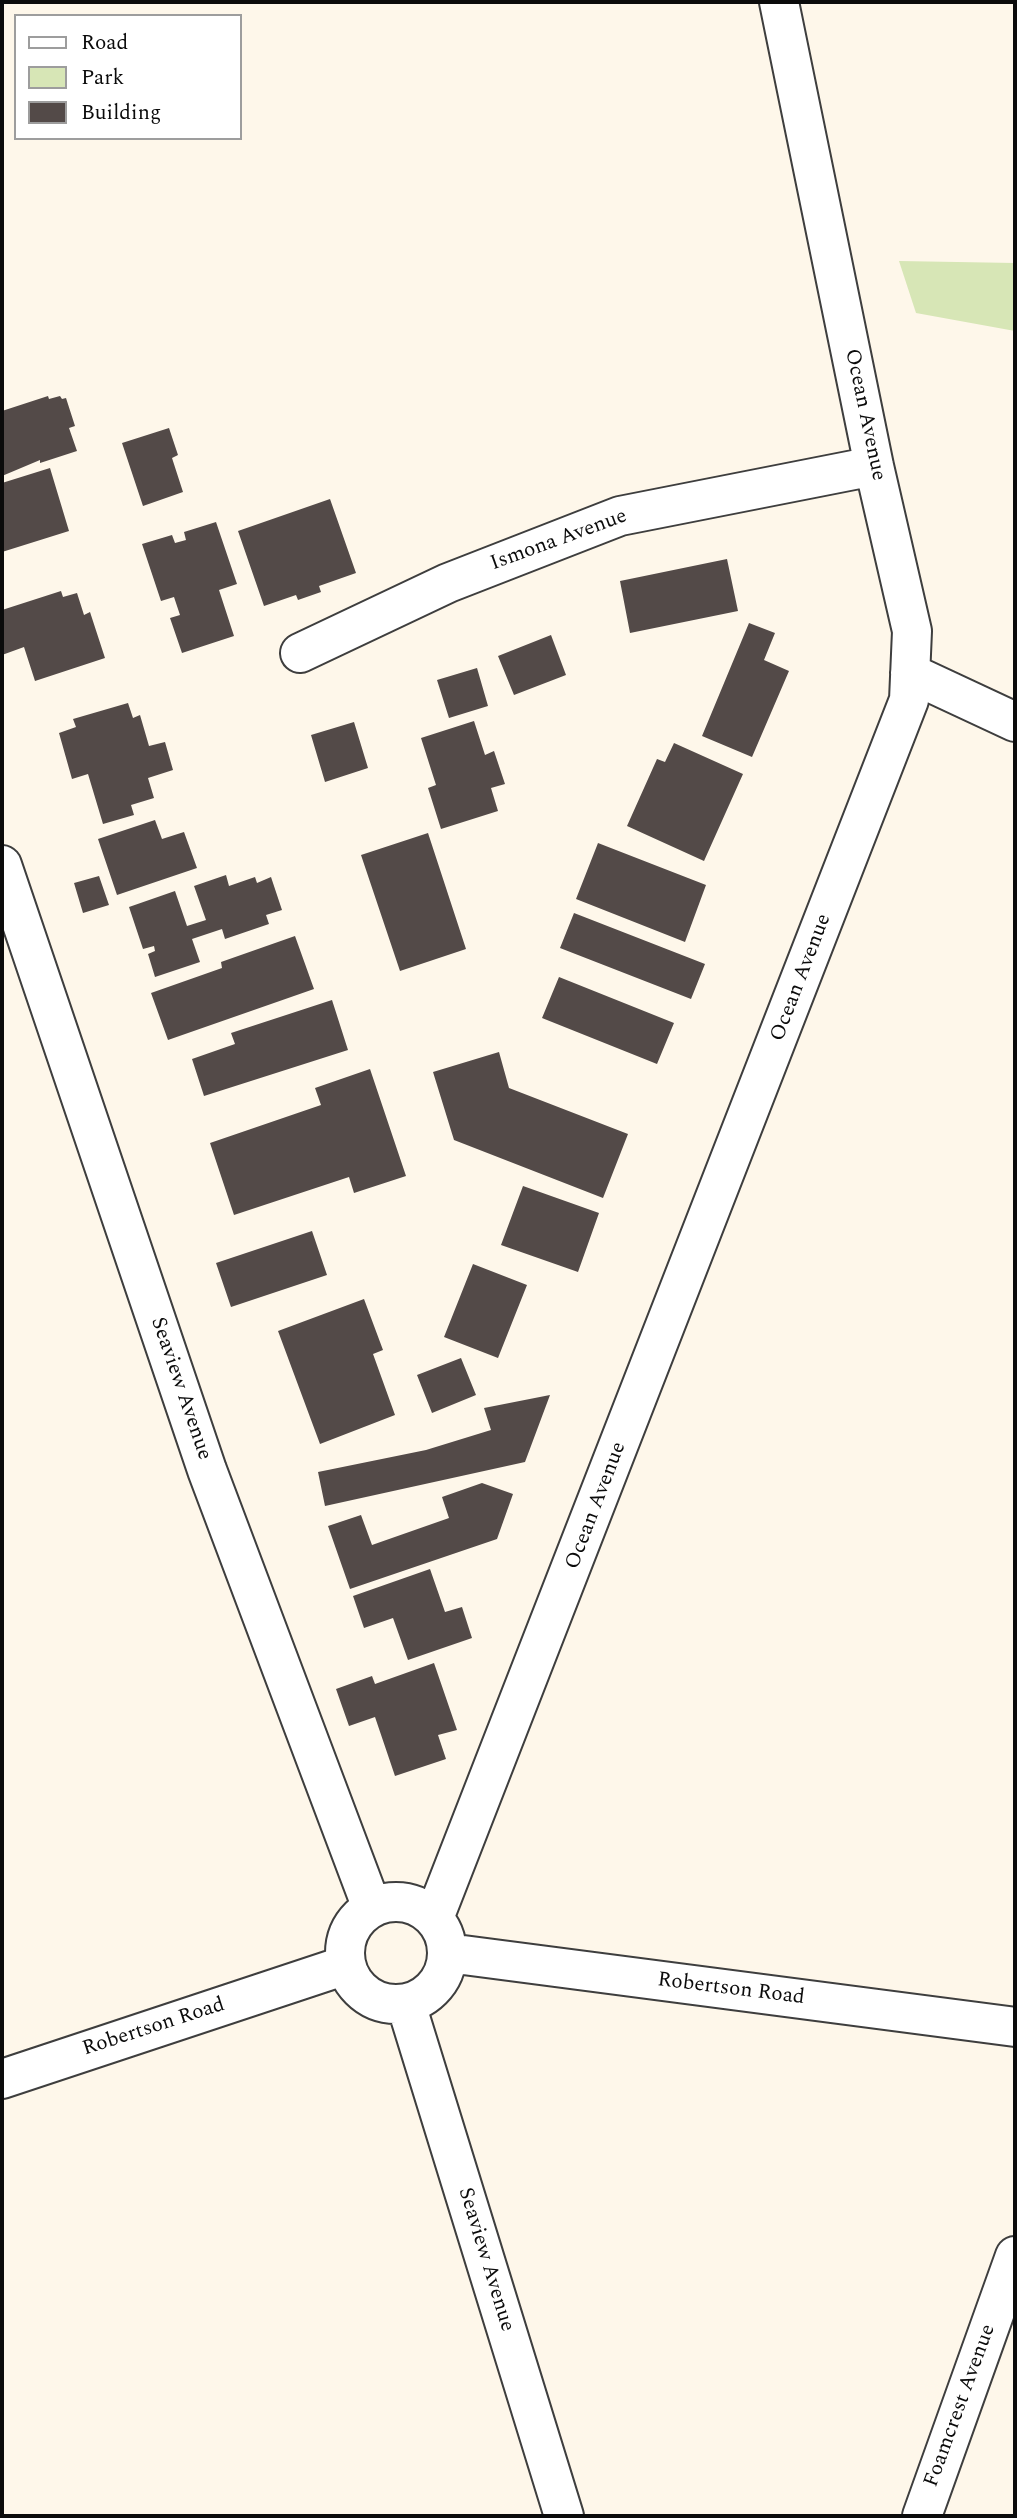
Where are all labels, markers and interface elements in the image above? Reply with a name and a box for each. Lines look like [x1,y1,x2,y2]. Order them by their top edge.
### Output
legend [14,14,242,140]
text: Road [81,27,128,59]
text: Park [81,62,124,94]
text: Building [81,97,161,129]
street label: Ocean Avenue [838,347,890,483]
street label: Ismona Avenue [487,505,631,577]
street label: Ocean Avenue [766,911,838,1045]
street label: Seaview Avenue [144,1314,216,1464]
street label: Ocean Avenue [561,1439,633,1573]
street label: Robertson Road [656,1968,806,2012]
street label: Robertson Road [80,1993,228,2063]
street label: Seaview Avenue [451,2185,519,2335]
street label: Foamcrest Avenue [920,2321,1002,2491]

